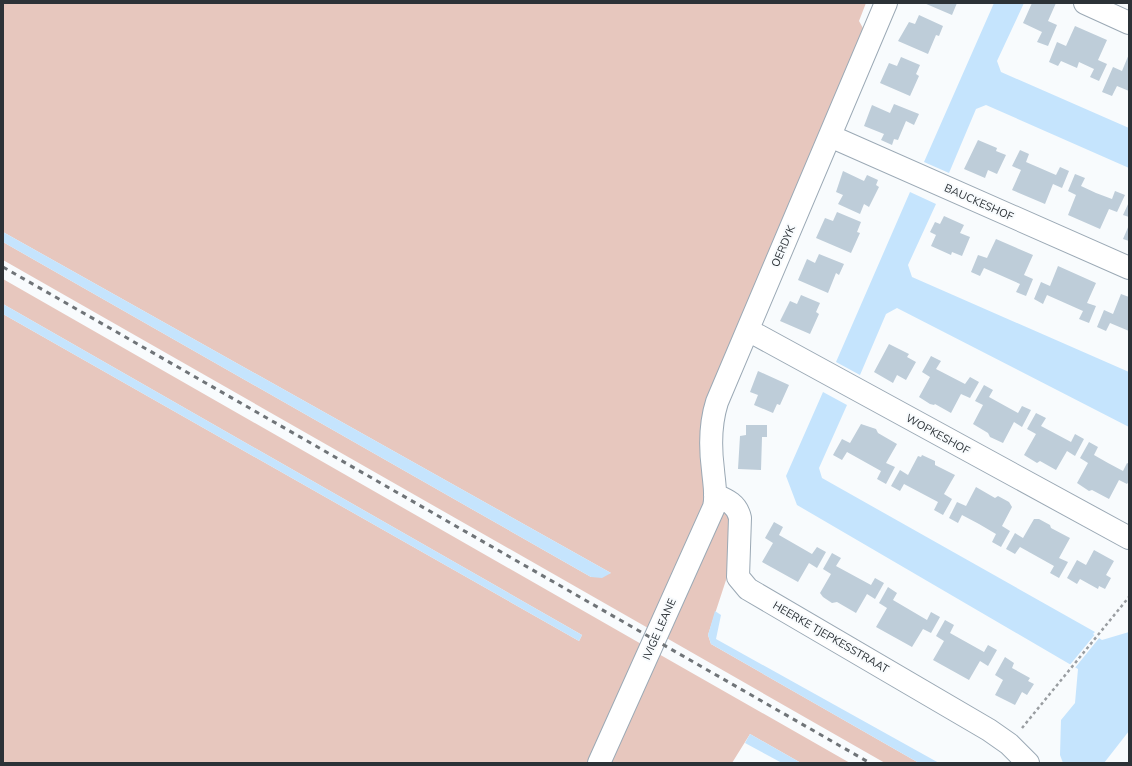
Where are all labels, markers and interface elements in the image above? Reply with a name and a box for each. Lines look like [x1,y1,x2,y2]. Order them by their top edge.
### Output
street label: BAUCKESHOF [942,181,1016,223]
street label: OERDYK [768,222,798,269]
street label: WOPKESHOF [904,411,972,457]
street label: IVIGE LEANE [639,596,679,662]
street label: HEERKE TJEPKESSTRAAT [771,598,892,676]

